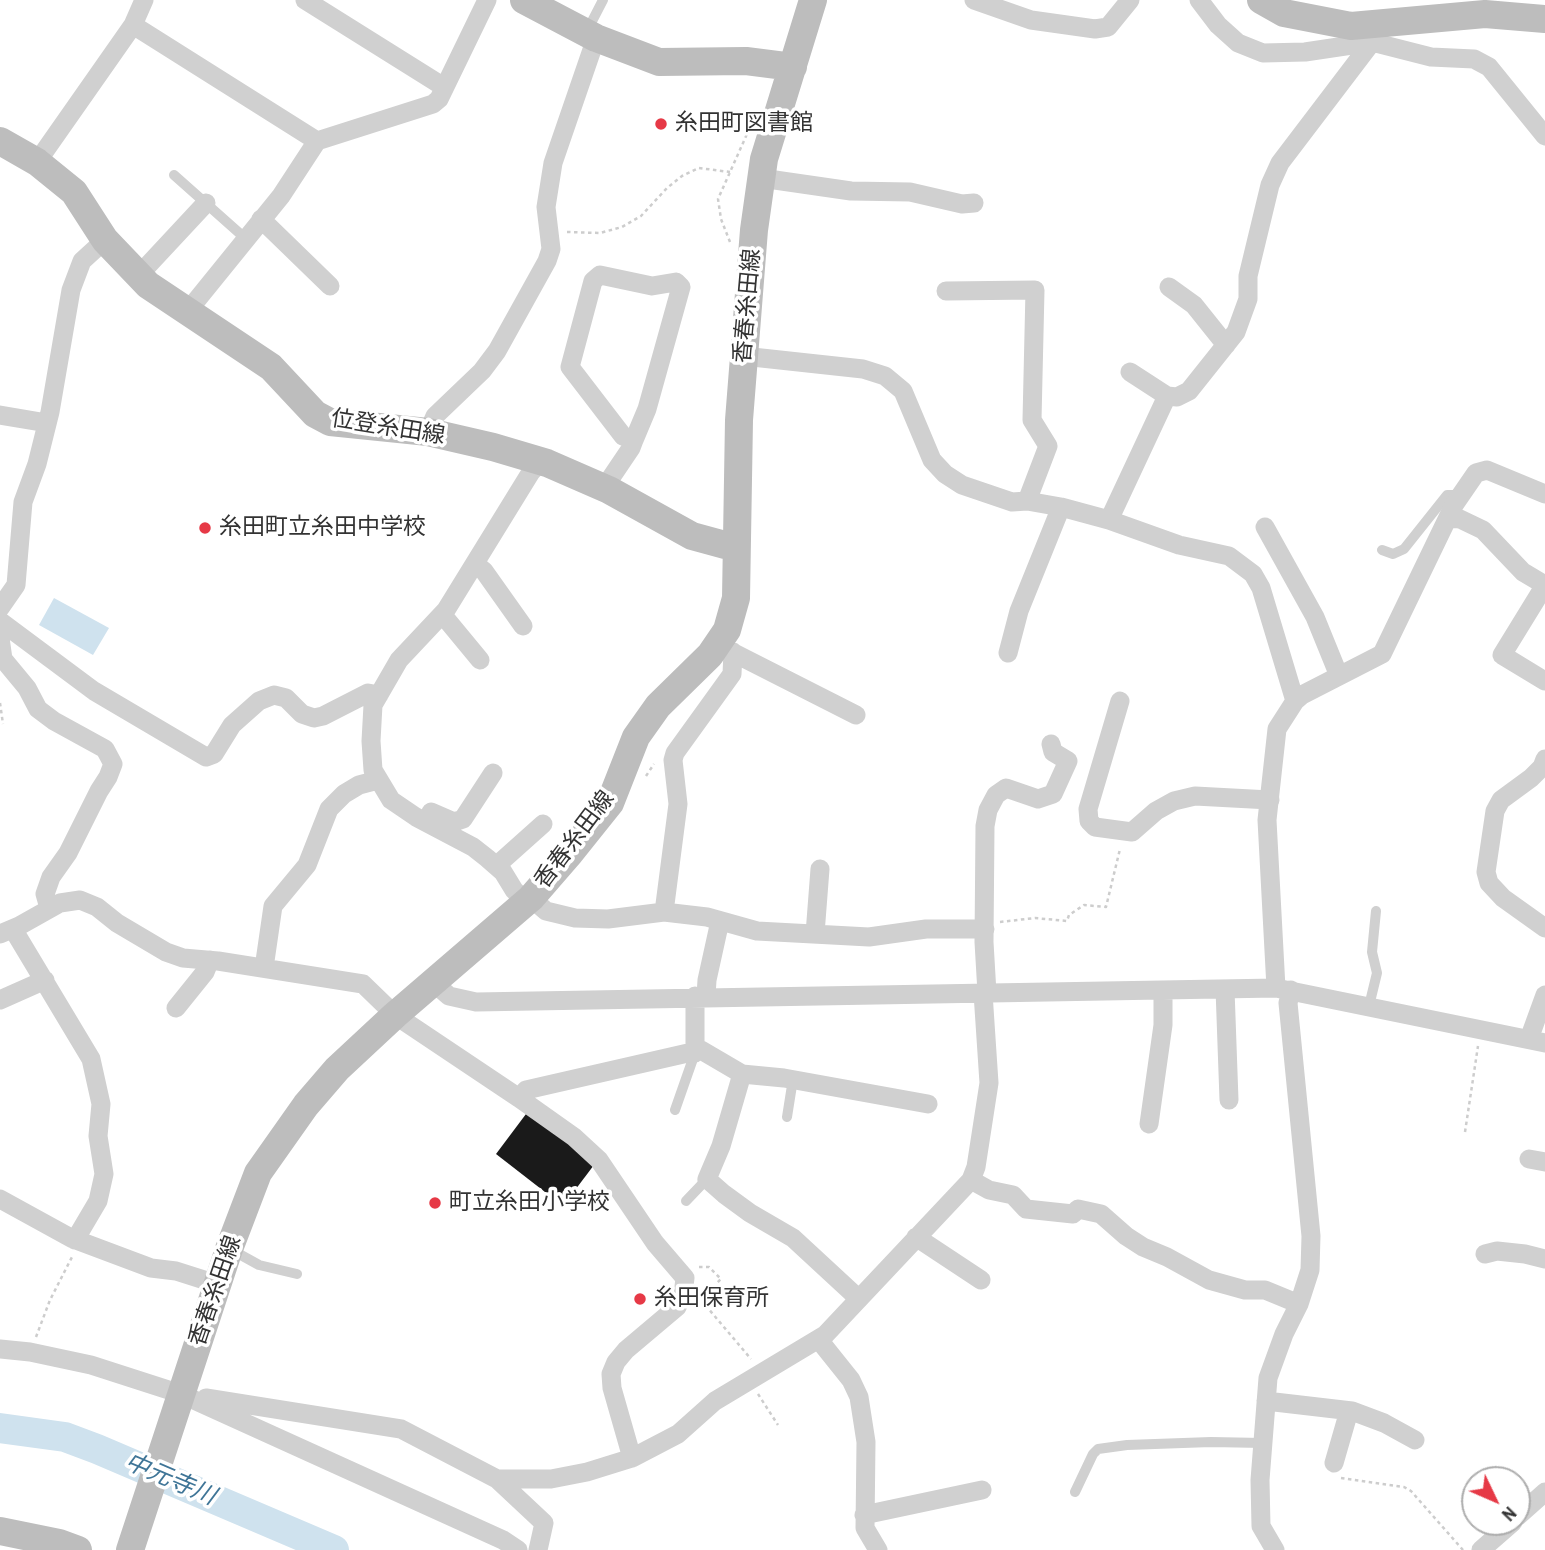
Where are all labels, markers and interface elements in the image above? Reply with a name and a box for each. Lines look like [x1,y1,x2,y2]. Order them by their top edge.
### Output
place label: 糸田町図書館 [675,110,813,138]
marker: 糸田町図書館 [653,116,669,132]
street label: 香春糸田線 [729,248,767,364]
street label: 位登糸田線 [329,405,447,451]
place label: 糸田町立糸田中学校 [219,514,426,542]
marker: 糸田町立糸田中学校 [197,520,213,536]
street label: 香春糸田線 [529,786,621,894]
place label: 町立糸田小学校 [449,1189,610,1217]
marker: 町立糸田小学校 [427,1195,443,1211]
street label: 香春糸田線 [184,1232,248,1350]
place label: 糸田保育所 [654,1285,769,1313]
marker: 糸田保育所 [632,1291,648,1307]
water label: 中元寺川 [120,1448,220,1512]
north arrow [1461,1466,1531,1536]
text: N [1496,1501,1523,1527]

